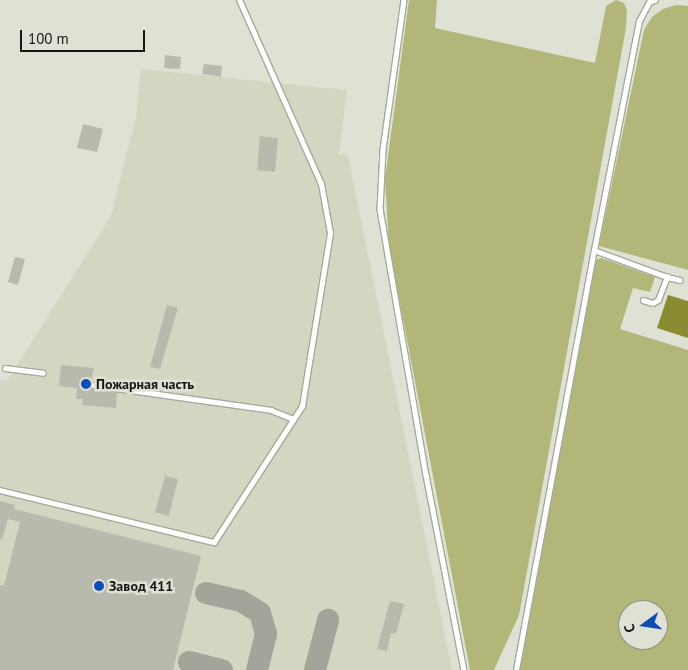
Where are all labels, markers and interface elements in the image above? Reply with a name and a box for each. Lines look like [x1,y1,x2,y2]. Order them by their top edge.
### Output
scale bar [22,20,148,52]
text: 100 m [28,29,69,48]
place label: Пожарная часть [96,376,194,392]
marker: Пожарная часть [80,378,92,390]
place label: Завод 411 [109,578,173,594]
marker: Завод 411 [93,580,105,592]
north arrow [618,600,668,650]
text: С [620,622,639,634]

